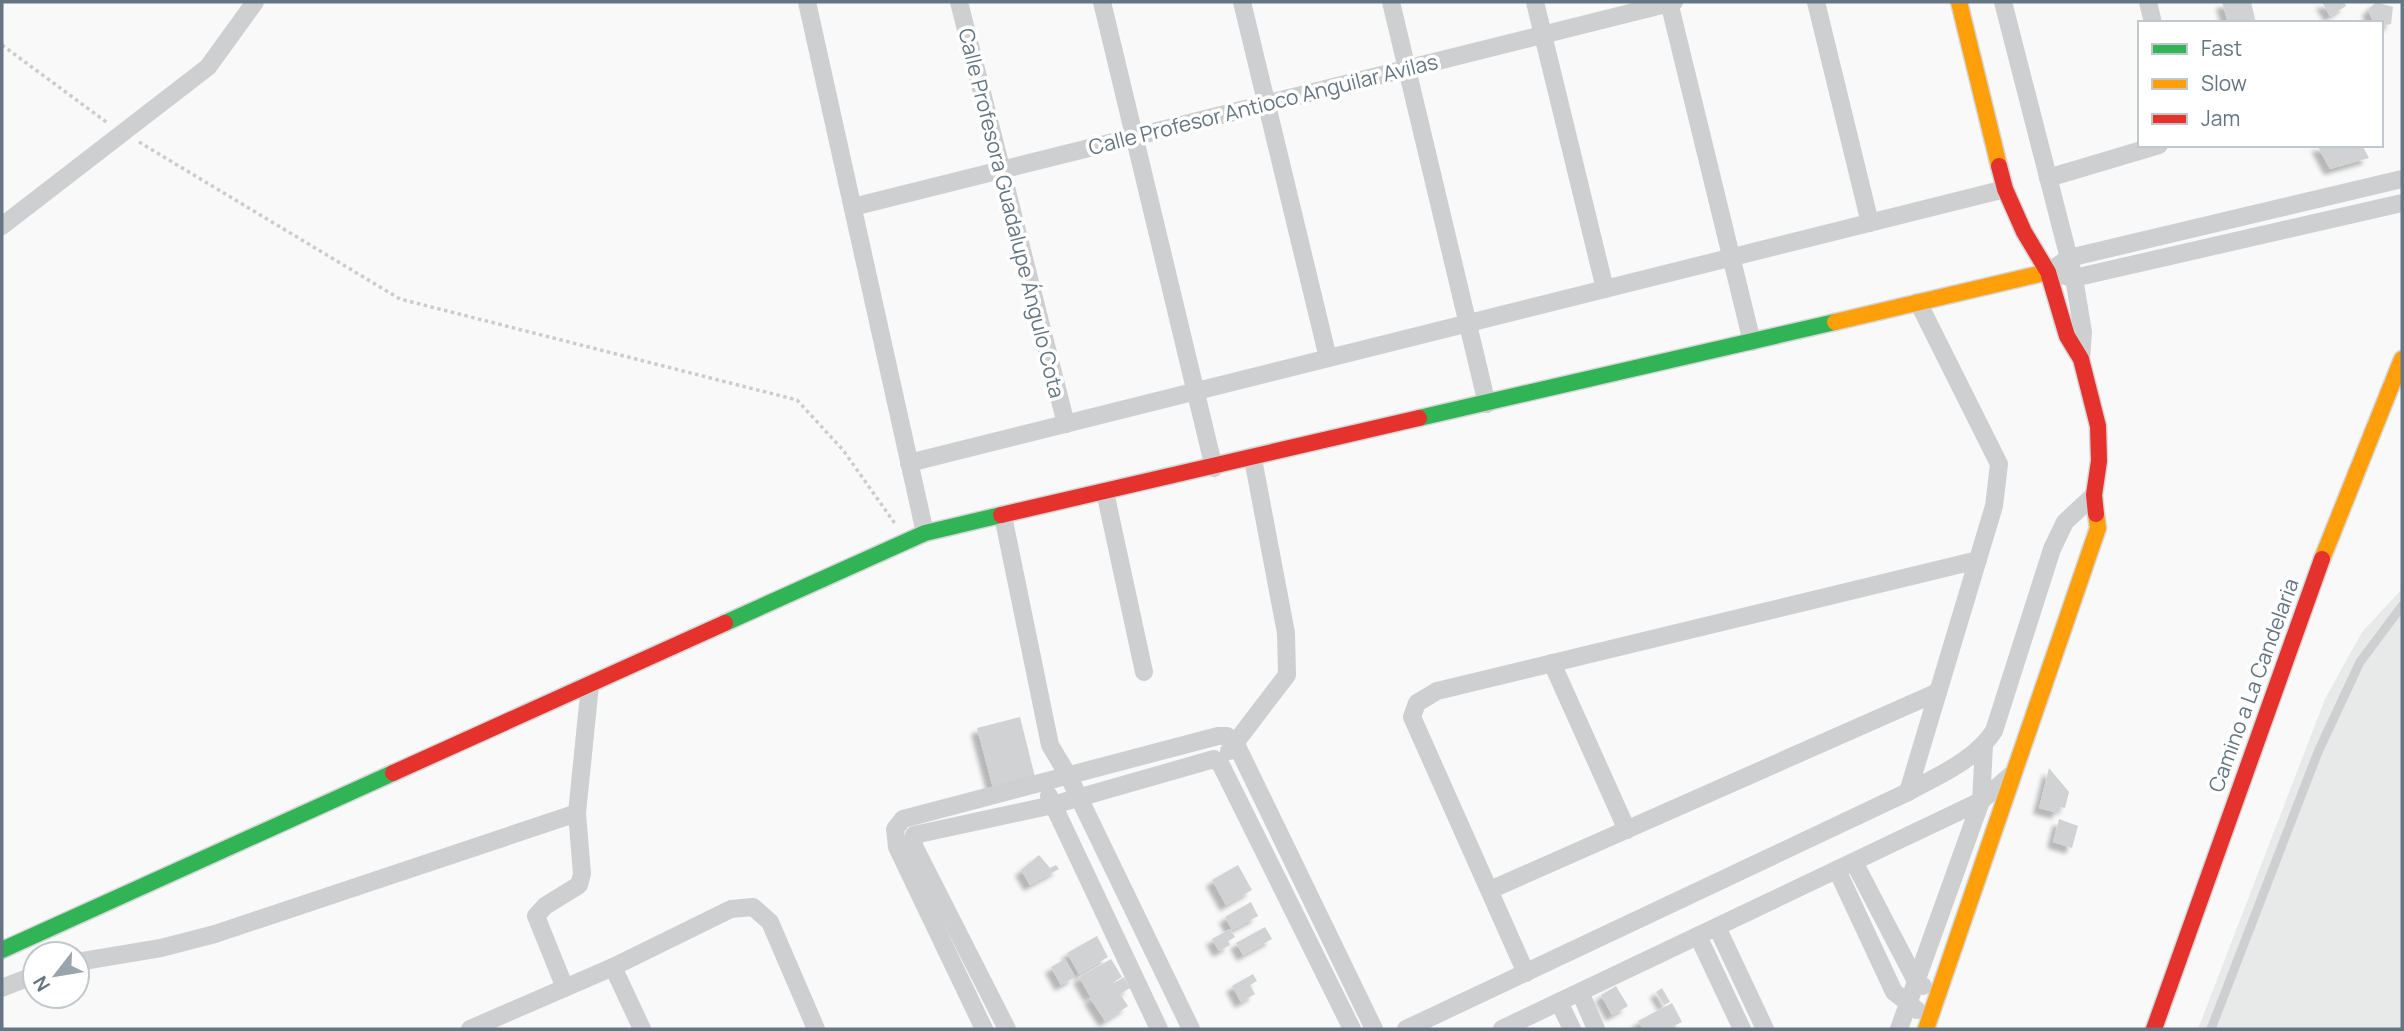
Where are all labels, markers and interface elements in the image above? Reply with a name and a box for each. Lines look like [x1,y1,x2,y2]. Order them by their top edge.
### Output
legend [2138,21,2383,147]
street label: Calle Profesora Guadalupe Ángulo Cota [952,25,1072,401]
text: Fast [2201,34,2242,62]
street label: Calle Profesor Antioco Anguilar Avilas [1085,47,1441,161]
text: Slow [2201,69,2247,97]
text: Jam [2201,104,2240,132]
street label: Camino a La Candelaria [2201,574,2305,796]
north arrow [21,940,91,1010]
text: N [27,971,56,996]

